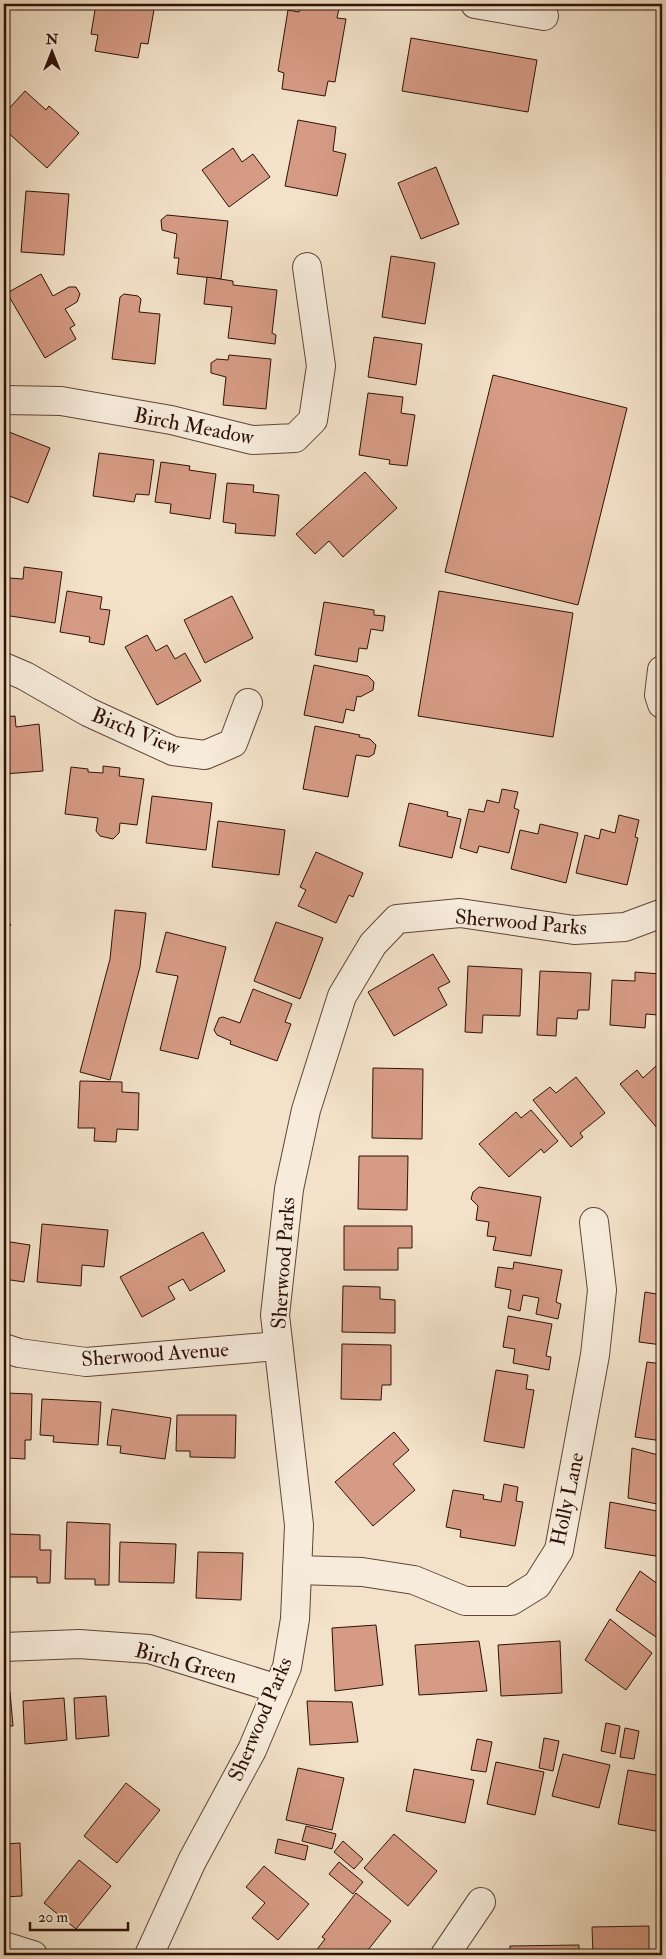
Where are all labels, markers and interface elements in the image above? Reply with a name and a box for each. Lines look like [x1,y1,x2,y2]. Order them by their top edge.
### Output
north arrow [28,28,78,78]
text: N [45,31,59,48]
street label: Birch Meadow [132,402,257,452]
street label: Birch View [88,702,185,762]
street label: Sherwood Parks [454,903,588,942]
street label: Sherwood Parks [265,1196,302,1330]
street label: Sherwood Avenue [80,1336,230,1373]
street label: Holly Lane [544,1450,591,1548]
street label: Birch Green [132,1637,240,1690]
street label: Sherwood Parks [222,1653,299,1785]
scale bar [30,1899,128,1931]
text: 20 m [38,1908,68,1927]

